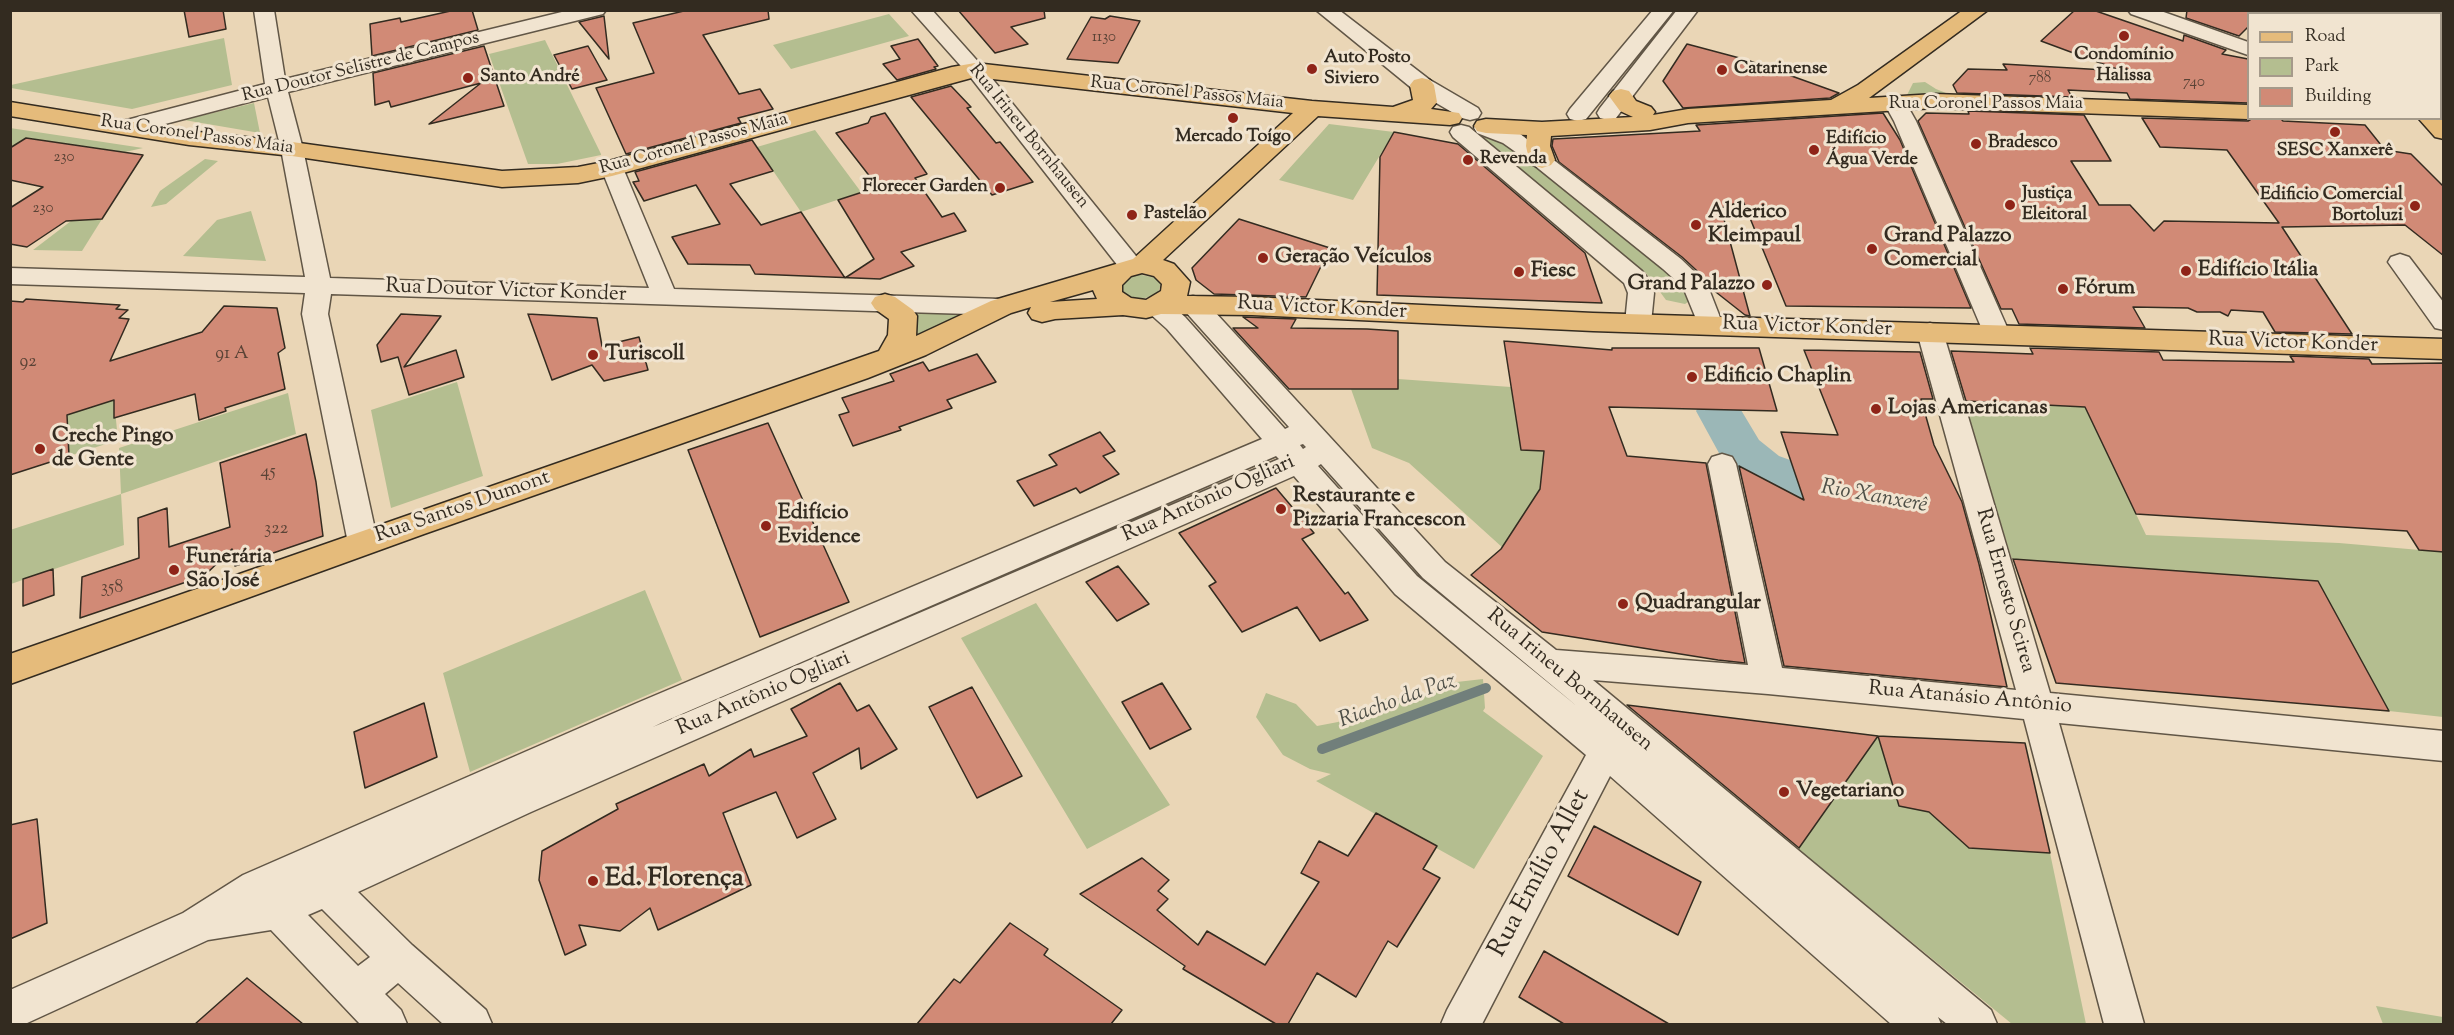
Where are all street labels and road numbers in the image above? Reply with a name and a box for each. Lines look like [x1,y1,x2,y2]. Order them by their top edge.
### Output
street label: Rua Doutor Selistre de Campos [240,28,482,108]
street label: Rua Irineu Bornhausen [963,61,1093,213]
street label: Rua Coronel Passos Maia [1089,73,1285,115]
street label: Rua Coronel Passos Maia [1889,94,2083,116]
street label: Rua Coronel Passos Maia [597,109,791,181]
street label: Rua Coronel Passos Maia [99,112,295,160]
street label: Rua Doutor Victor Konder [385,275,627,309]
street label: Rua Victor Konder [1236,292,1408,326]
street label: Rua Victor Konder [1722,312,1892,344]
street label: Rua Victor Konder [2208,328,2378,360]
street label: Rua Antônio Ogliari [1119,451,1299,549]
street label: Rua Santos Dumont [372,466,554,550]
street label: Rua Ernesto Scirea [1968,506,2040,676]
street label: Rua Irineu Bornhausen [1481,604,1657,758]
street label: Rua Antônio Ogliari [673,647,855,743]
street label: Rua Atanásio Antônio [1867,678,2073,720]
street label: Rua Emílio Allet [1484,785,1598,963]

